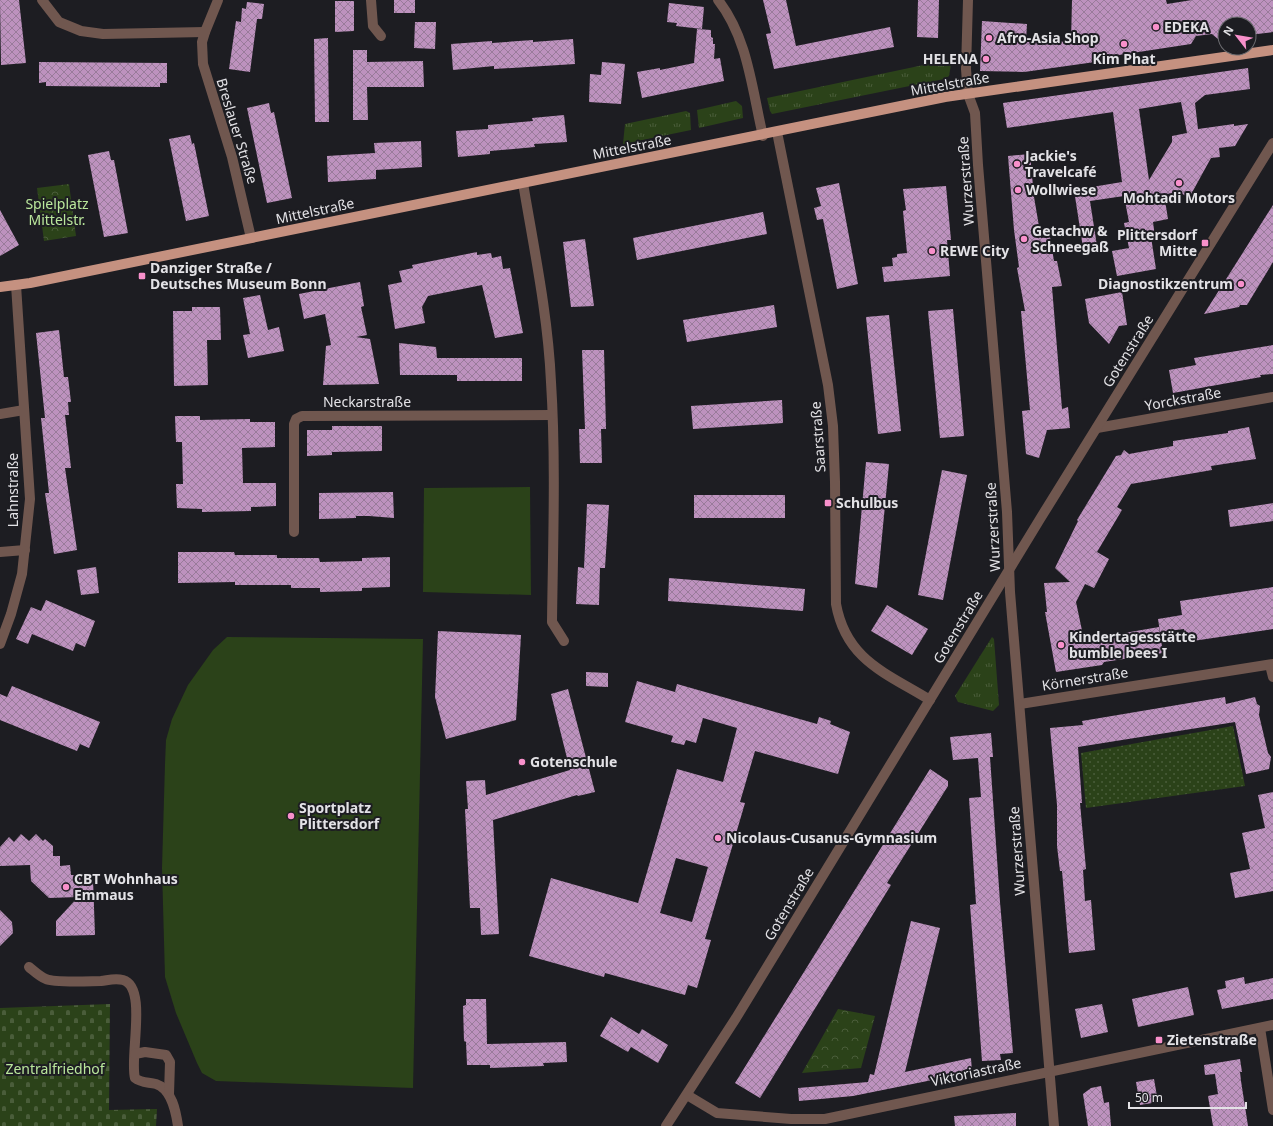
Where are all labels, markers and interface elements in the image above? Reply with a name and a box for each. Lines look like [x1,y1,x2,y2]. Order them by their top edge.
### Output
north arrow [1217,16,1257,56]
place label: EDEKA [1164,17,1209,36]
marker: EDEKA [1151,22,1161,32]
text: N [1219,23,1237,38]
place label: Afro-Asia Shop [997,28,1099,47]
marker: Afro-Asia Shop [984,33,994,43]
marker: Kim Phat [1119,39,1129,49]
place label: HELENA [923,49,978,68]
place label: Kim Phat [1092,49,1156,68]
marker: HELENA [981,54,991,64]
street label: Mittelstraße [909,67,991,100]
street label: Breslauer Straße [212,76,263,186]
street label: Mittelstraße [591,130,673,163]
street label: Wurzerstraße [953,136,978,226]
place label: Jackie's Travelcafé [1023,146,1097,181]
marker: Jackie's Travelcafé [1012,159,1022,169]
marker: Mohtadi Motors [1174,178,1184,188]
place label: Wollwiese [1026,180,1096,199]
marker: Wollwiese [1013,185,1023,195]
place label: Mohtadi Motors [1123,188,1235,207]
street label: Mittelstraße [274,193,356,228]
park label: Spielplatz Mittelstr. [25,194,89,229]
place label: Getachw & Schneegaß [1032,221,1109,256]
place label: Plittersdorf Mitte [1117,225,1199,260]
marker: Getachw & Schneegaß [1019,234,1029,244]
marker: Plittersdorf Mitte [1200,238,1210,248]
place label: REWE City [940,241,1009,260]
marker: REWE City [927,246,937,256]
place label: Danziger Straße / Deutsches Museum Bonn [150,258,327,293]
marker: Danziger Straße / Deutsches Museum Bonn [137,271,147,281]
place label: Diagnostikzentrum [1098,274,1233,293]
marker: Diagnostikzentrum [1236,279,1246,289]
street label: Gotenstraße [1098,311,1157,391]
street label: Yorckstraße [1143,382,1223,415]
street label: Neckarstraße [323,392,411,411]
street label: Saarstraße [806,401,829,473]
street label: Lahnstraße [3,453,22,527]
street label: Wurzerstraße [981,482,1004,572]
place label: Schulbus [836,493,898,512]
marker: Schulbus [823,498,833,508]
street label: Gotenstraße [928,587,987,667]
place label: Kindertagesstätte bumble bees I [1069,627,1196,662]
marker: Kindertagesstätte bumble bees I [1056,640,1066,650]
street label: Körnerstraße [1040,662,1130,695]
place label: Gotenschule [530,752,617,771]
marker: Gotenschule [517,757,527,767]
place label: Sportplatz Plittersdorf [299,798,381,833]
street label: Wurzerstraße [1004,806,1029,896]
marker: Sportplatz Plittersdorf [286,811,296,821]
place label: Nicolaus-Cusanus-Gymnasium [726,828,937,847]
marker: Nicolaus-Cusanus-Gymnasium [713,833,723,843]
street label: Gotenstraße [759,864,818,944]
place label: CBT Wohnhaus Emmaus [74,869,178,904]
marker: CBT Wohnhaus Emmaus [61,882,71,892]
place label: Zietenstraße [1167,1030,1257,1049]
marker: Zietenstraße [1154,1035,1164,1045]
street label: Viktoriastraße [929,1053,1023,1090]
park label: Zentralfriedhof [5,1059,106,1078]
scale bar [1129,1084,1246,1110]
text: 50 m [1135,1089,1163,1106]

